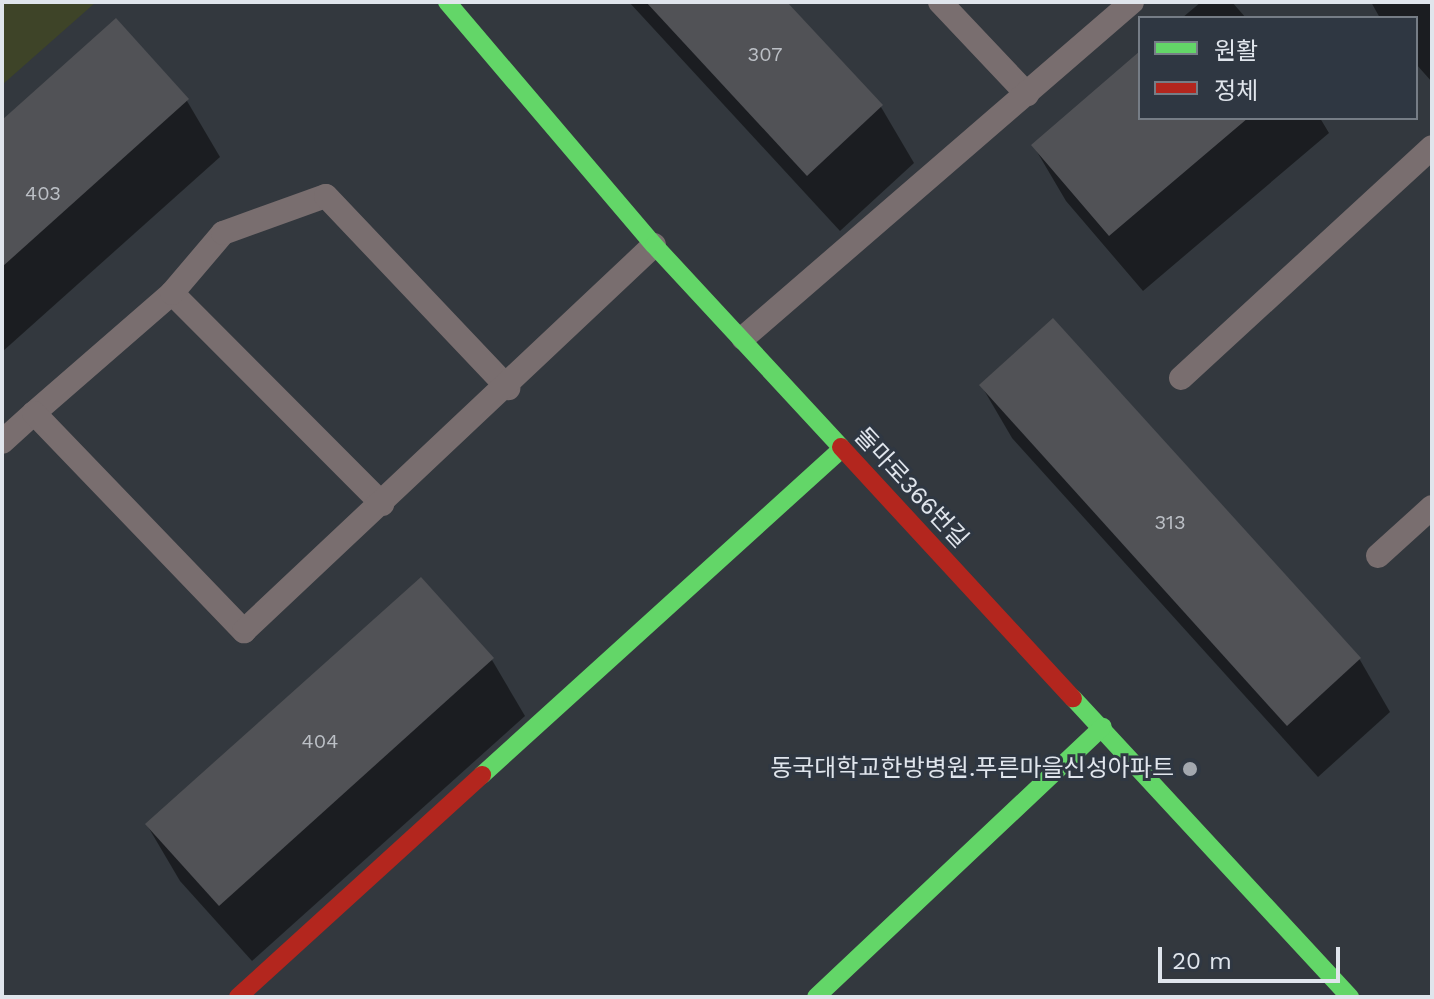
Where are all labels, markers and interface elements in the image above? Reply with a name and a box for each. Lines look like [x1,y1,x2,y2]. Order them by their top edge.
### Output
legend [1138,16,1418,120]
text: 원활 [1214,37,1258,65]
house number: 307 [748,42,782,66]
text: 정체 [1214,77,1258,105]
house number: 403 [25,181,61,205]
street label: 돌마로366번길 [848,422,974,554]
house number: 313 [1154,510,1186,534]
house number: 404 [302,729,338,753]
place label: 동국대학교한방병원.푸른마을신성아파트 [770,755,1174,783]
marker: 동국대학교한방병원.푸른마을신성아파트 [1181,760,1199,778]
scale bar [1162,931,1344,981]
text: 20 m [1172,947,1232,975]

